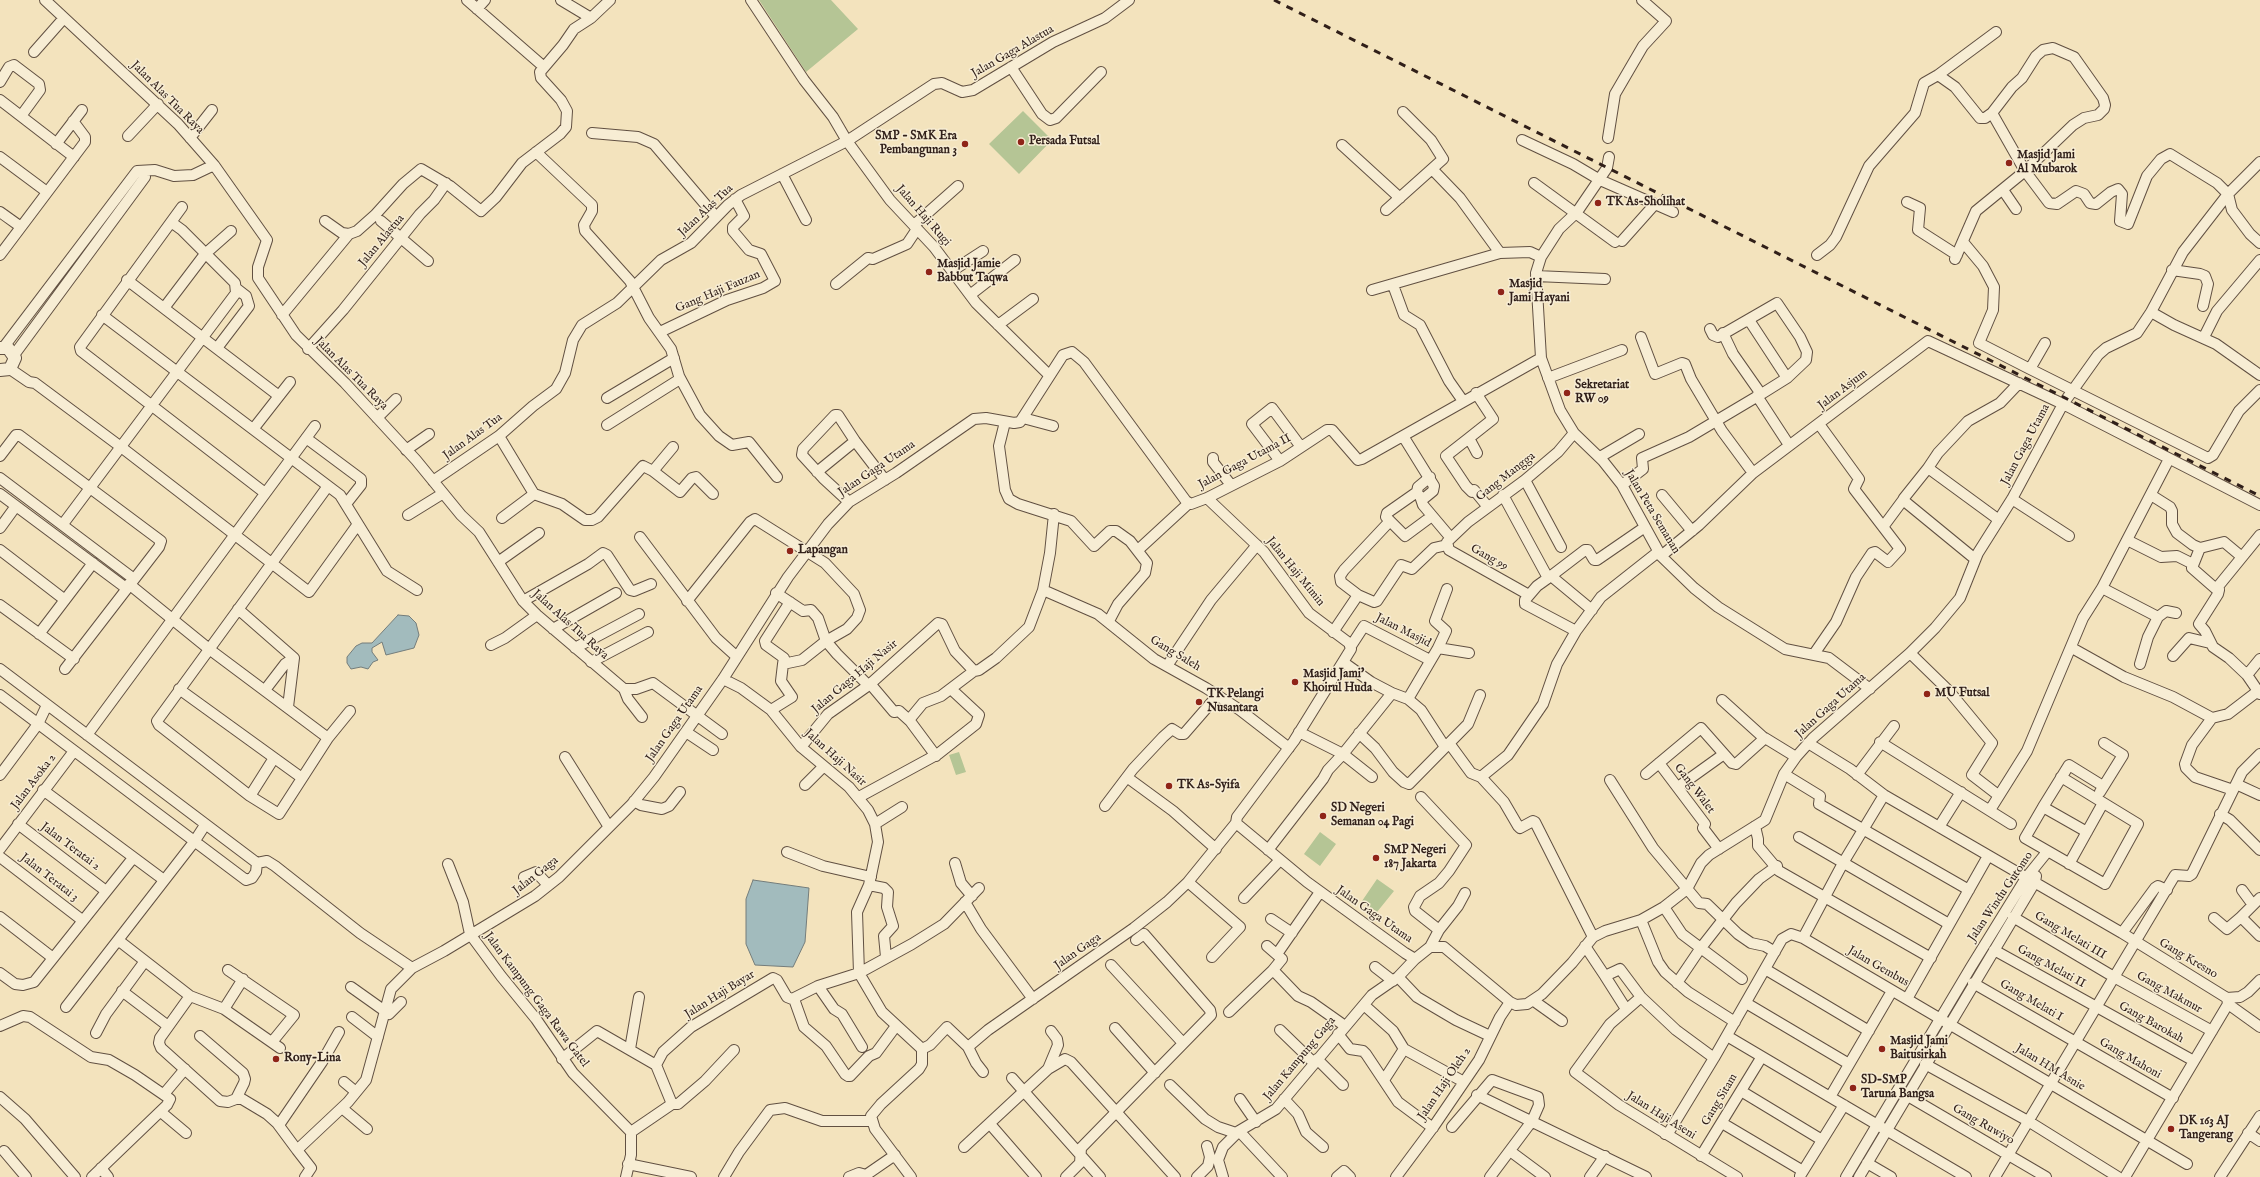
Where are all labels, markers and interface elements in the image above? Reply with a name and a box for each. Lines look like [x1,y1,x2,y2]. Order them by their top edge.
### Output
street label: Jalan Gaga Alastua [969,23,1057,81]
street label: Jalan Alas Tua Raya [127,58,207,138]
place label: SMP - SMK Era Pembangunan 3 [875,130,957,158]
place label: Persada Futsal [1029,135,1100,149]
marker: Persada Futsal [1016,137,1026,147]
marker: SMP - SMK Era Pembangunan 3 [960,139,970,149]
place label: Masjid Jami Al Mubarok [2017,149,2077,177]
marker: Masjid Jami Al Mubarok [2004,158,2014,168]
street label: Jalan Alas Tua [676,182,736,240]
street label: Jalan Haji Rugi [892,182,954,250]
place label: TK As-Sholihat [1606,196,1685,210]
marker: TK As-Sholihat [1593,198,1603,208]
street label: Jalan Alastua [356,212,408,270]
place label: Masjid Jamie Babbut Taqwa [937,258,1008,286]
marker: Masjid Jamie Babbut Taqwa [924,267,934,277]
street label: Gang Haji Fauzan [674,268,762,316]
place label: Masjid Jami Hayani [1509,278,1570,306]
marker: Masjid Jami Hayani [1496,287,1506,297]
street label: Jalan Alas Tua Raya [311,334,391,414]
street label: Jalan Asjum [1816,367,1870,413]
place label: Sekretariat RW 09 [1575,379,1629,407]
marker: Sekretariat RW 09 [1562,388,1572,398]
street label: Jalan Gaga Utama [1999,402,2053,488]
street label: Jalan Alas Tua [441,411,505,463]
street label: Jalan Gaga Utama II [1196,431,1294,493]
street label: Jalan Gaga Utama [836,438,918,500]
street label: Gang Mangga [1473,449,1539,505]
street label: Jalan Peta Semanan [1621,467,1683,557]
street label: Jalan Haji Mimin [1263,535,1327,609]
street label: Gang 99 [1468,542,1510,574]
place label: Lapangan [798,544,848,558]
marker: Lapangan [785,546,795,556]
street label: Jalan Alas Tua Raya [529,587,611,663]
street label: Jalan Masjid [1373,611,1433,651]
street label: Gang Saleh [1147,633,1203,675]
street label: Jalan Gaga Haji Nasir [809,637,901,717]
place label: Masjid Jami' Khoirul Huda [1303,668,1372,696]
street label: Jalan Gaga Utama [1793,671,1869,741]
marker: Masjid Jami' Khoirul Huda [1290,677,1300,687]
street label: Jalan Gaga Utama [643,683,707,765]
place label: MU Futsal [1935,687,1990,701]
place label: TK Pelangi Nusantara [1207,688,1264,716]
marker: MU Futsal [1922,689,1932,699]
marker: TK Pelangi Nusantara [1194,697,1204,707]
street label: Jalan Haji Nasir [801,726,869,790]
street label: Jalan Asoka 2 [8,751,60,813]
street label: Gang Walet [1671,761,1717,817]
place label: TK As-Syifa [1177,779,1240,793]
marker: TK As-Syifa [1164,781,1174,791]
place label: SD Negeri Semanan 04 Pagi [1331,802,1414,830]
marker: SD Negeri Semanan 04 Pagi [1318,811,1328,821]
street label: Jalan Teratai 2 [37,820,103,874]
place label: SMP Negeri 187 Jakarta [1384,844,1446,872]
street label: Jalan Windu Gutomo [1966,849,2036,945]
street label: Jalan Teratai 3 [17,851,81,905]
marker: SMP Negeri 187 Jakarta [1371,853,1381,863]
street label: Jalan Gaga [510,854,562,898]
street label: Jalan Gaga Utama [1333,883,1415,947]
street label: Gang Melati III [2032,909,2108,963]
street label: Jalan Kampung Gaga Rawa Gatel [481,930,591,1070]
street label: Jalan Gaga [1052,931,1104,973]
street label: Gang Kresno [2156,936,2220,982]
street label: Gang Melati II [2014,942,2088,992]
street label: Jalan Gembus [1845,944,1911,990]
street label: Jalan Haji Bayar [682,968,758,1022]
street label: Gang Makmur [2134,969,2204,1017]
street label: Gang Melati I [1997,977,2065,1025]
street label: Gang Barokah [2116,999,2186,1047]
street label: Jalan Kampung Gaga [1261,1014,1339,1104]
place label: Masjid Jami Baitusirkah [1890,1035,1948,1063]
street label: Gang Mahoni [2096,1035,2164,1083]
street label: Jalan HM Asnie [2012,1042,2088,1094]
marker: Masjid Jami Baitusirkah [1877,1044,1887,1054]
street label: Jalan Haji Oleh 2 [1415,1045,1475,1123]
place label: Rony-Lina [284,1052,341,1066]
marker: Rony-Lina [271,1054,281,1064]
street label: Gang Sitam [1699,1071,1741,1129]
place label: SD-SMP Taruna Bangsa [1861,1074,1934,1102]
marker: SD-SMP Taruna Bangsa [1848,1083,1858,1093]
street label: Jalan Haji Aseni [1624,1089,1698,1143]
street label: Gang Ruwiyo [1950,1102,2016,1148]
place label: DK 163 AJ Tangerang [2179,1115,2233,1143]
marker: DK 163 AJ Tangerang [2166,1124,2176,1134]

